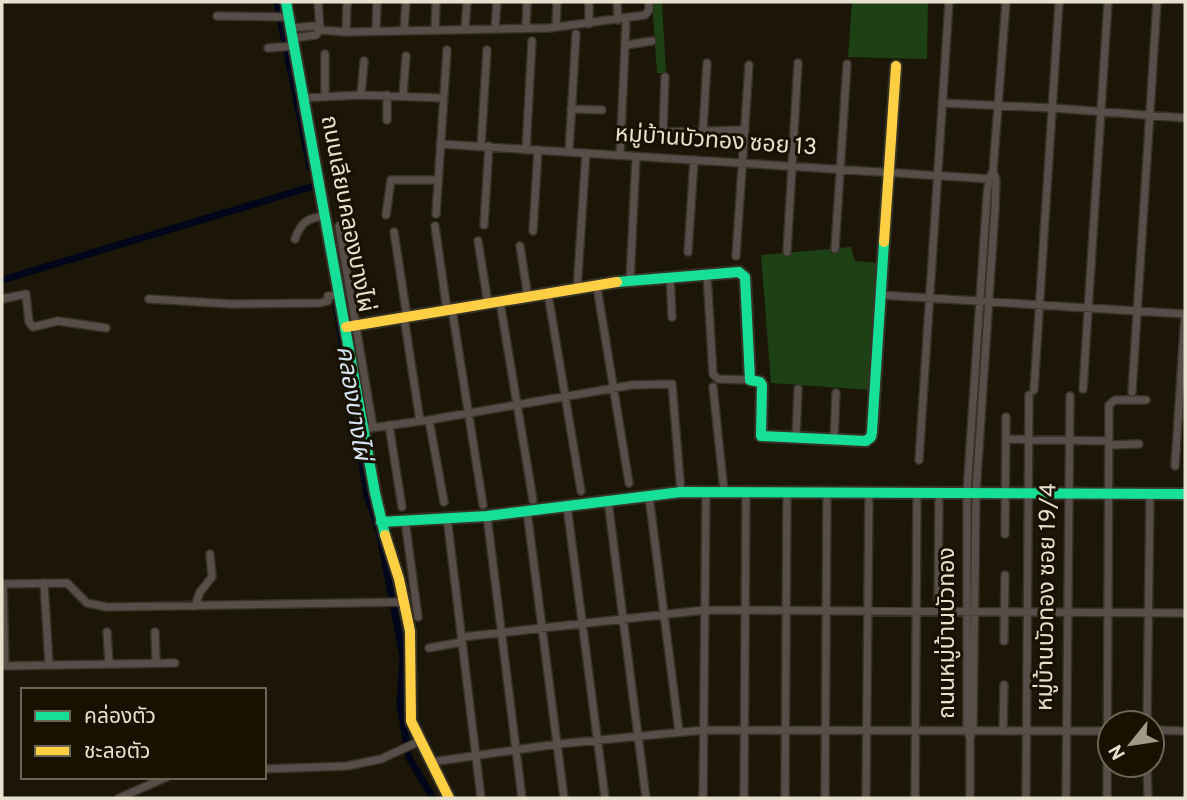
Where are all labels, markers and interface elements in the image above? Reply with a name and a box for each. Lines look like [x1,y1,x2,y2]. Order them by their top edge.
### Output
street label: ถนนเลียบคลองบางไผ่ [313,113,379,315]
street label: หมู่บ้านบัวทอง ซอย 13 [614,120,818,164]
water label: คลองบางไผ่ [328,344,376,465]
street label: หมู่บ้านบัวทอง ซอย 19/4 [1032,483,1064,711]
street label: ถนนหมู่บ้านบัวทอง [934,547,963,719]
legend [21,688,266,779]
text: คล่องตัว [84,704,156,731]
north arrow [1096,709,1166,779]
text: ชะลอตัว [84,739,150,766]
text: N [1104,740,1132,763]

